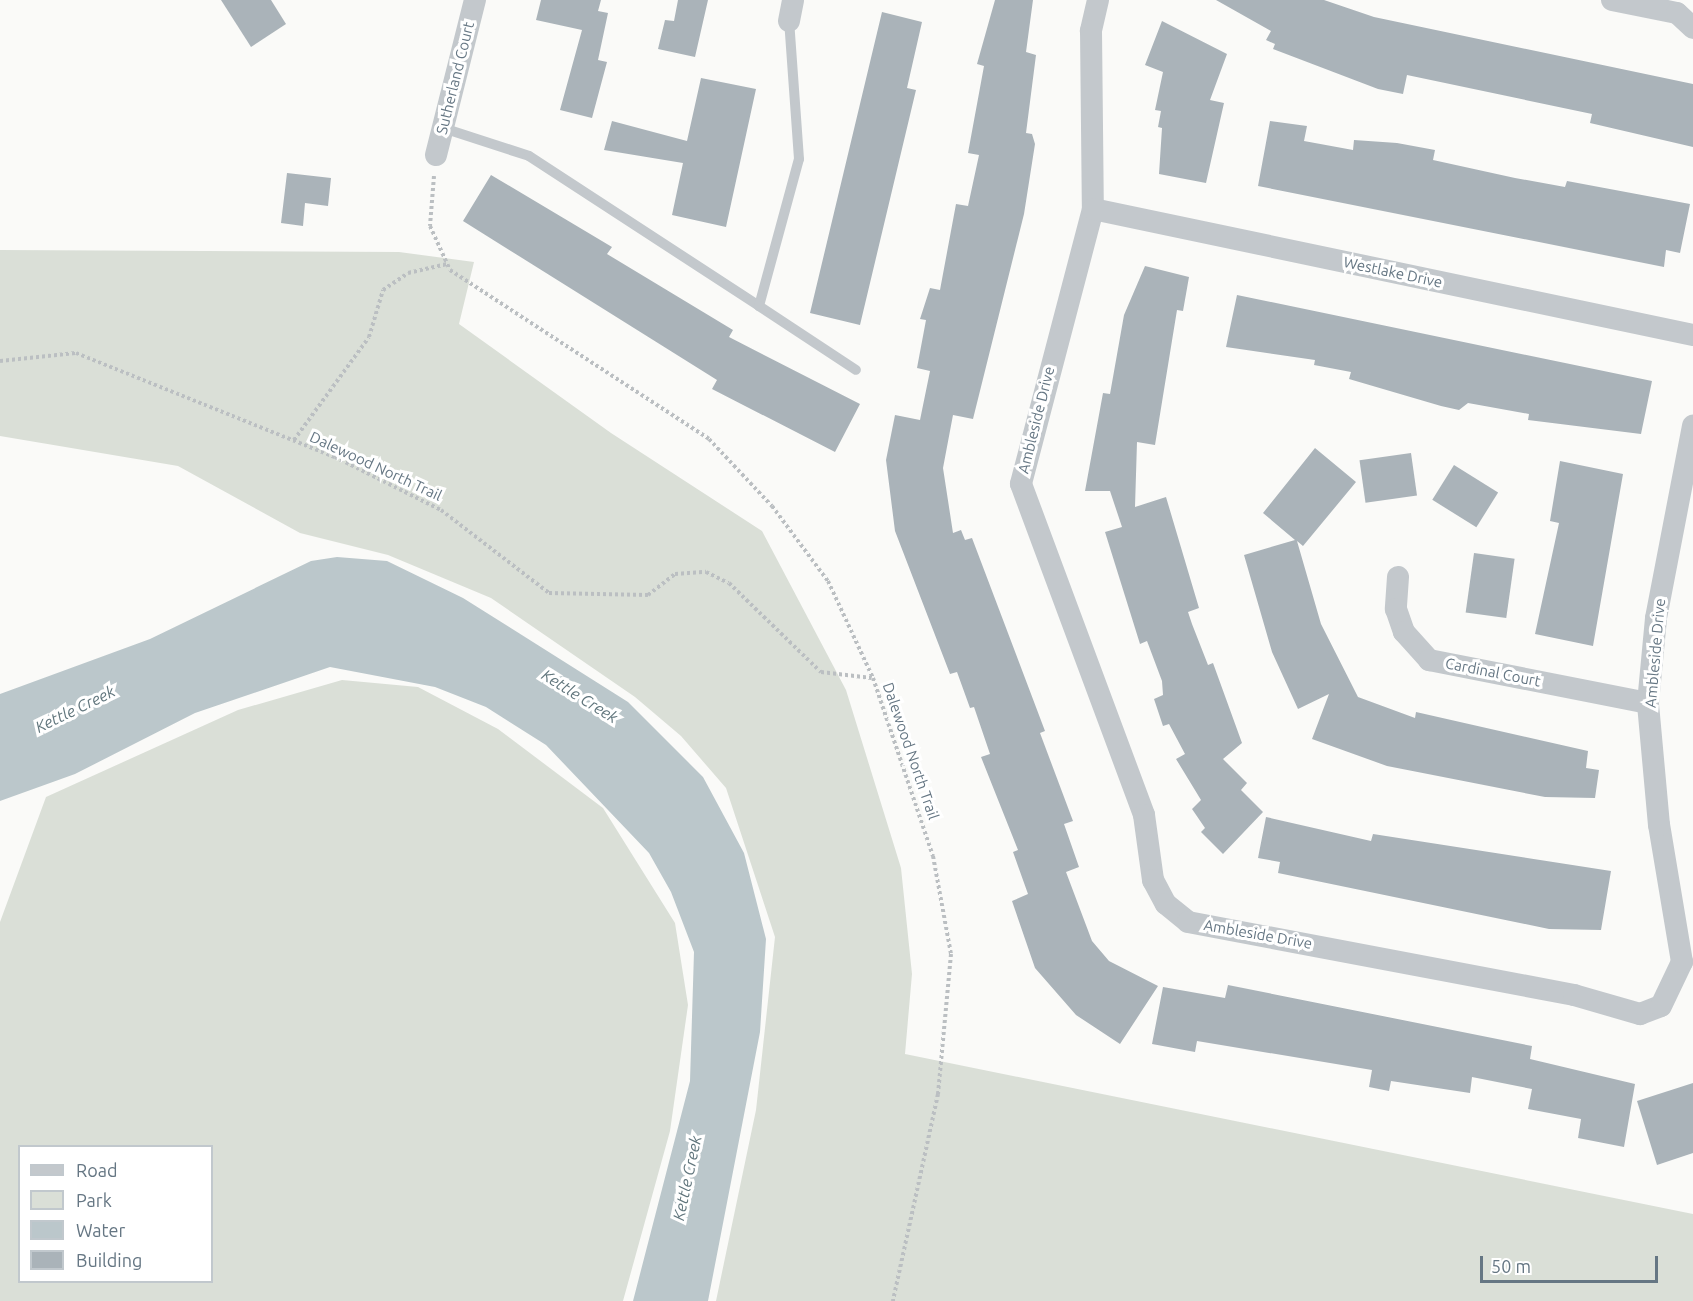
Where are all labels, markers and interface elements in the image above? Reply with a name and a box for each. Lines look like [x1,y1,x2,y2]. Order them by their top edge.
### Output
street label: Sutherland Court [432,20,478,136]
street label: Westlake Drive [1342,253,1444,291]
street label: Ambleside Drive [1014,365,1058,475]
street label: Dalewood North Trail [307,427,445,505]
street label: Ambleside Drive [1641,598,1669,708]
street label: Cardinal Court [1444,654,1542,690]
water label: Kettle Creek [538,665,622,727]
street label: Dalewood North Trail [879,680,943,822]
water label: Kettle Creek [32,681,118,737]
street label: Ambleside Drive [1202,916,1314,952]
water label: Kettle Creek [669,1134,705,1222]
legend [18,1145,213,1283]
text: Road [76,1160,118,1180]
text: Park [76,1190,112,1210]
text: Water [76,1220,125,1240]
scale bar [1483,1244,1662,1282]
text: Building [76,1250,142,1270]
text: 50 m [1491,1256,1531,1276]

